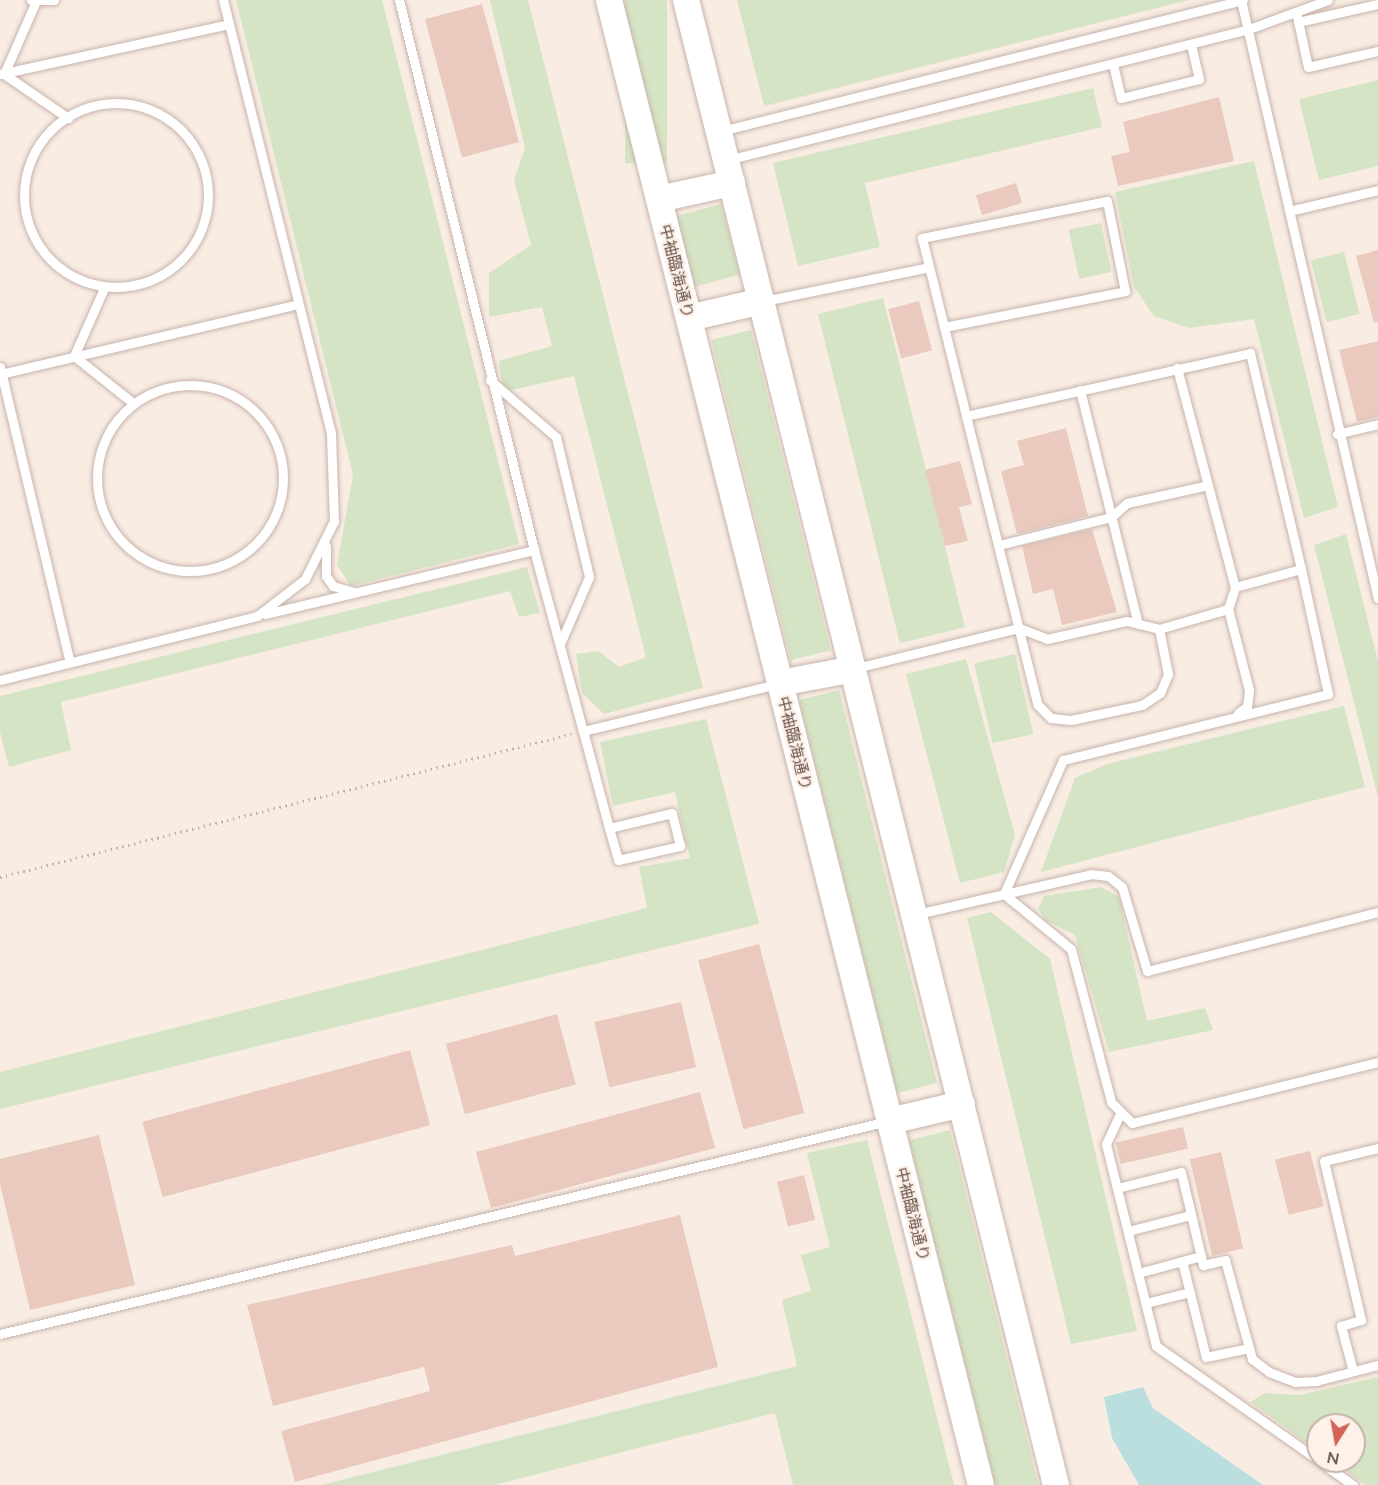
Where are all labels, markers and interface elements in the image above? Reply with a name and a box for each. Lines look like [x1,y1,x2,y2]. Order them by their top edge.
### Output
street label: 中袖臨海通り [656,222,698,320]
street label: 中袖臨海通り [774,694,816,792]
street label: 中袖臨海通り [892,1165,934,1263]
north arrow [1306,1413,1366,1473]
text: N [1325,1449,1341,1470]

